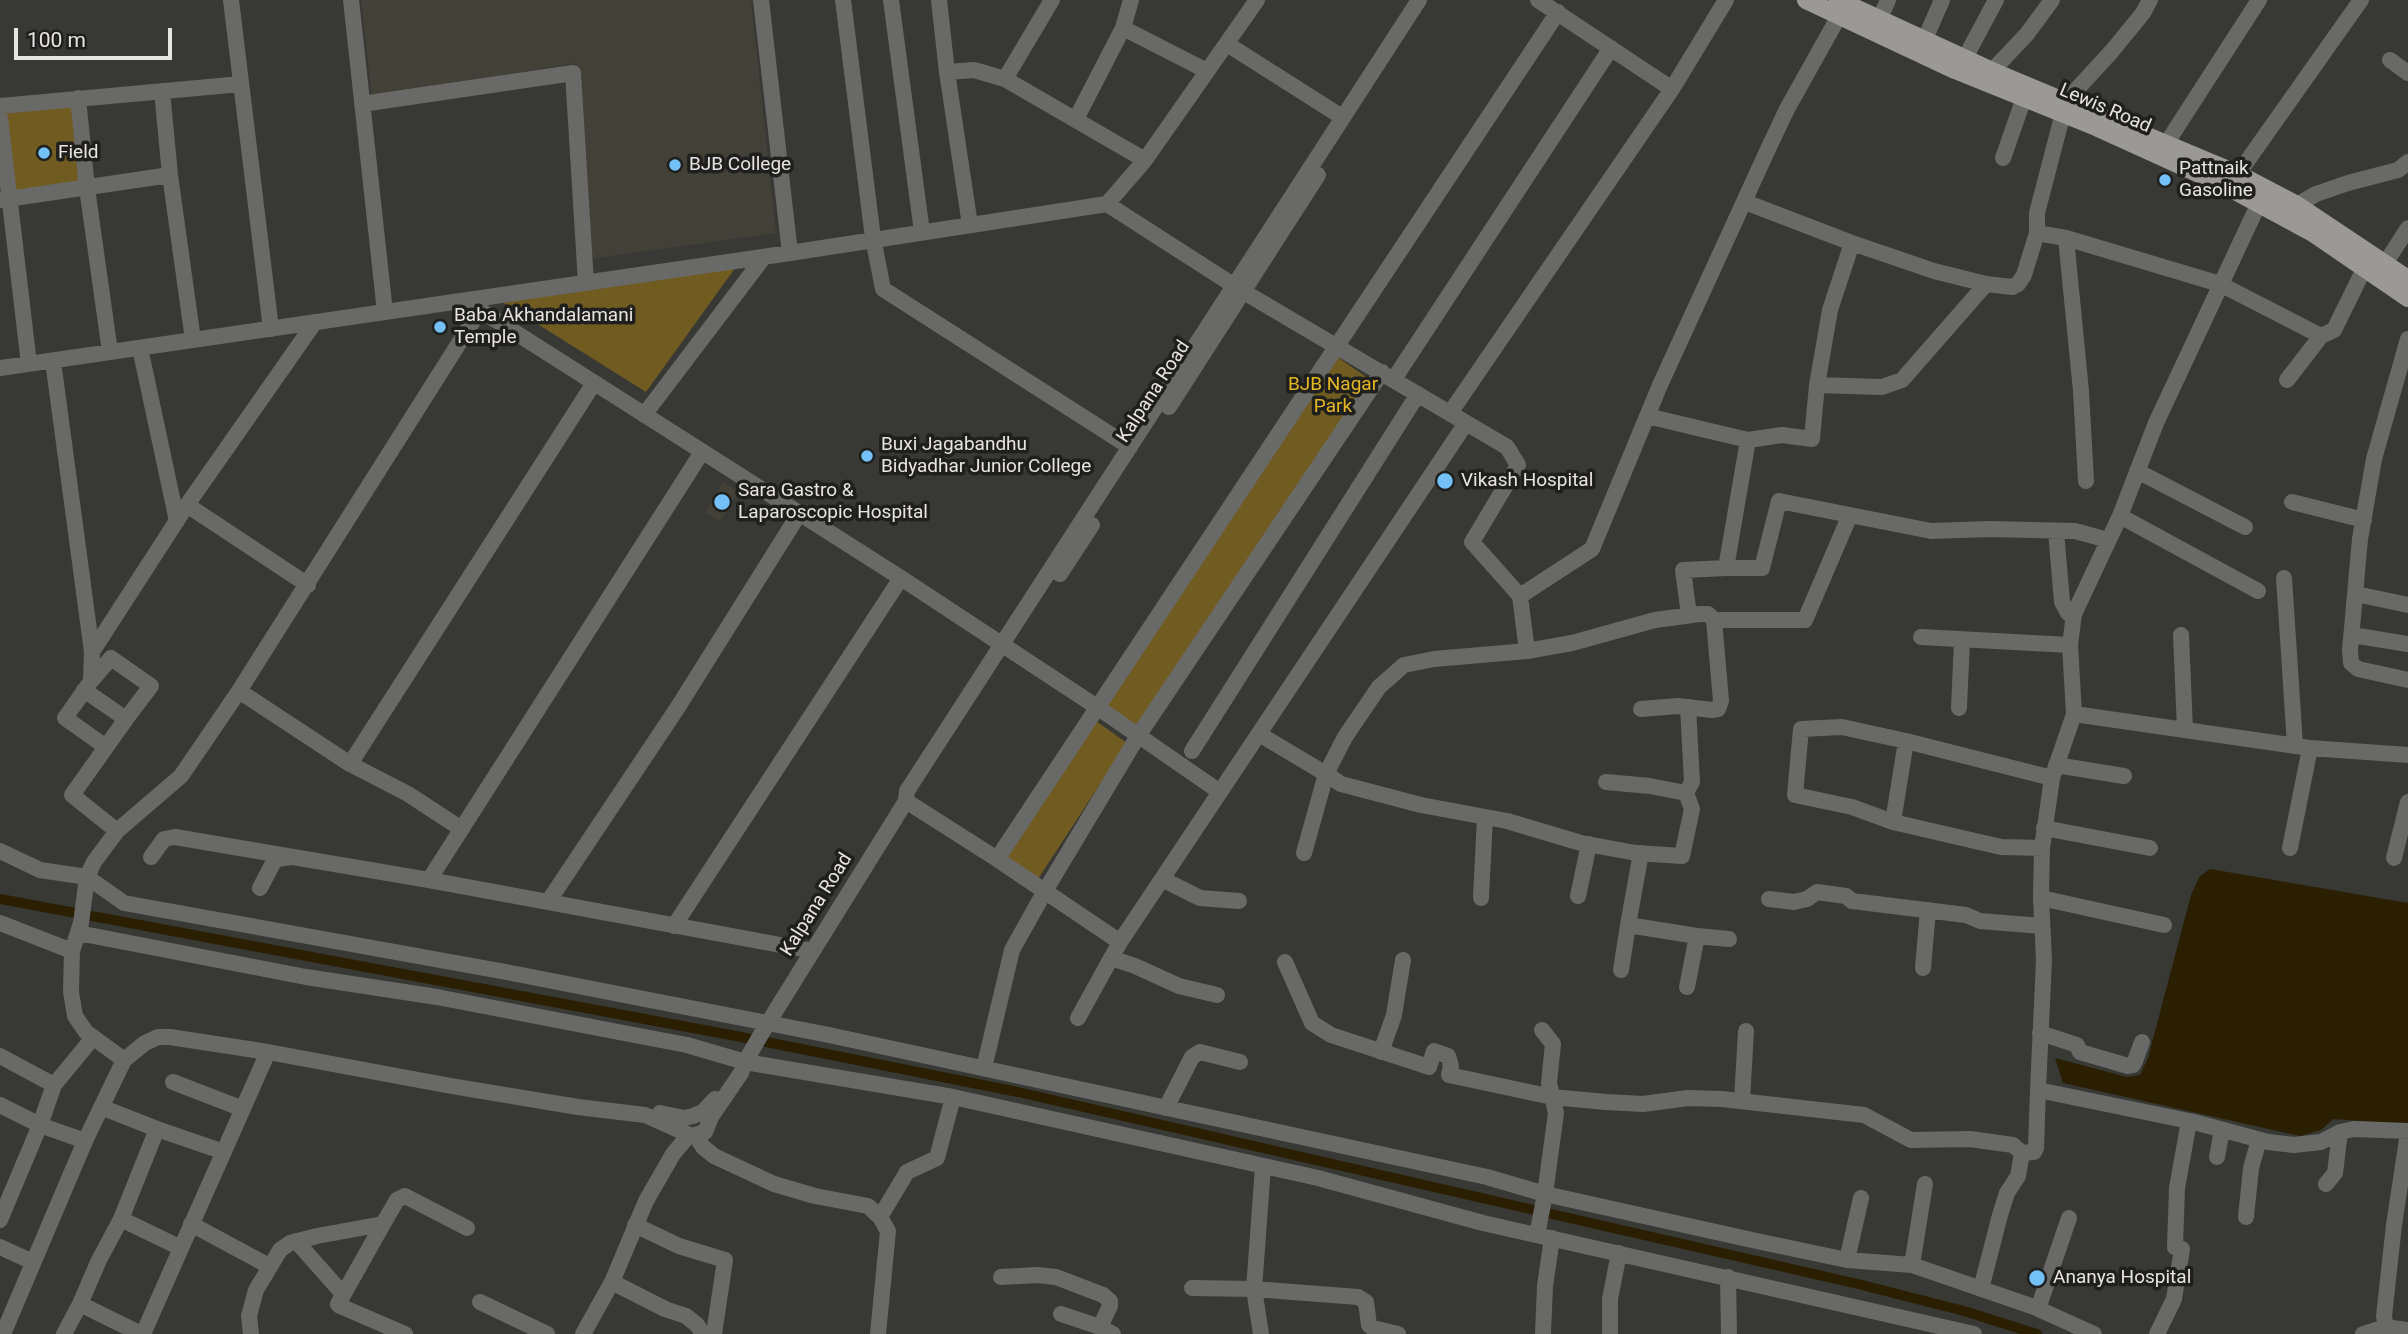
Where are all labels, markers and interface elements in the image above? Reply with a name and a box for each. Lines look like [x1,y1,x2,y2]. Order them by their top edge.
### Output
scale bar [18,14,175,58]
text: 100 m [27,28,86,52]
street label: Lewis Road [2056,79,2154,139]
place label: Field [58,142,99,164]
marker: Field [36,145,52,161]
place label: BJB College [689,154,791,176]
marker: BJB College [667,157,683,173]
place label: Pattnaik Gasoline [2179,158,2253,202]
marker: Pattnaik Gasoline [2157,172,2173,188]
place label: Baba Akhandalamani Temple [454,305,633,349]
marker: Baba Akhandalamani Temple [432,319,448,335]
street label: Kalpana Road [1113,337,1195,447]
park label: BJB Nagar Park [1288,374,1378,418]
place label: Buxi Jagabandhu Bidyadhar Junior College [881,434,1091,478]
marker: Buxi Jagabandhu Bidyadhar Junior College [859,448,875,464]
place label: Vikash Hospital [1461,470,1593,492]
marker: Vikash Hospital [1435,471,1455,491]
place label: Sara Gastro & Laparoscopic Hospital [738,480,928,524]
marker: Sara Gastro & Laparoscopic Hospital [712,492,732,512]
street label: Kalpana Road [776,849,858,961]
place label: Ananya Hospital [2053,1267,2191,1289]
marker: Ananya Hospital [2027,1268,2047,1288]

